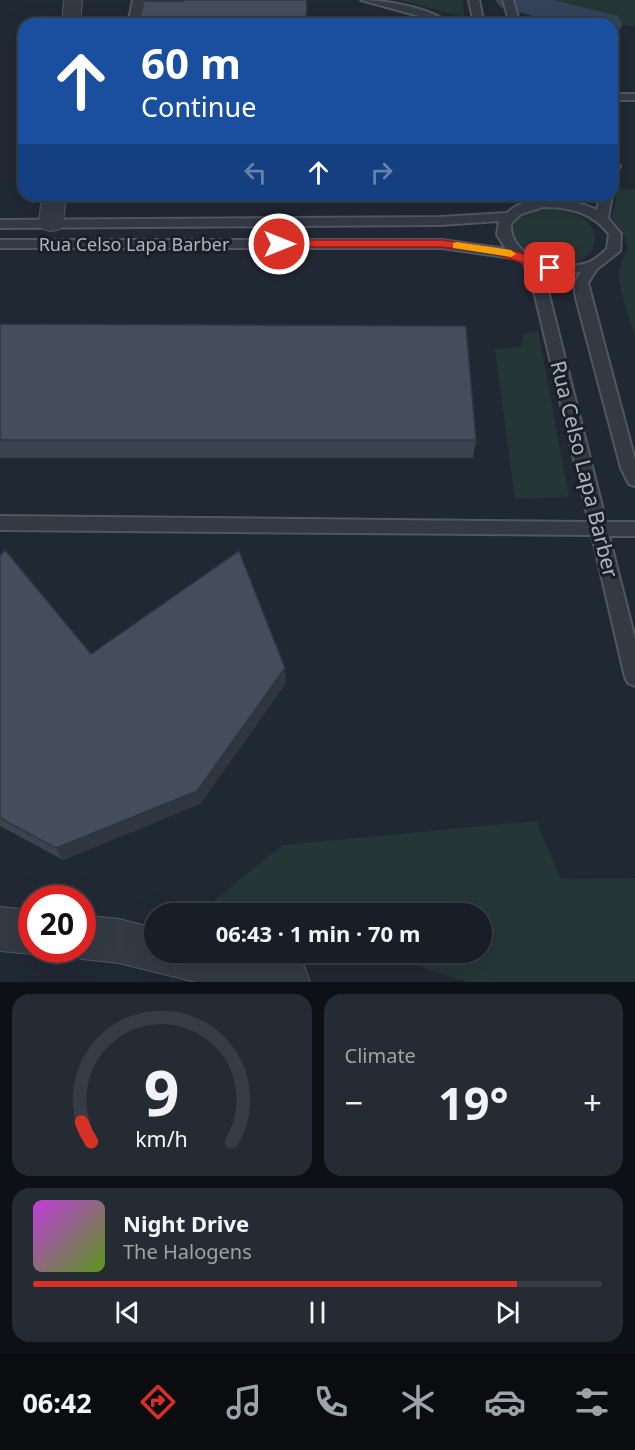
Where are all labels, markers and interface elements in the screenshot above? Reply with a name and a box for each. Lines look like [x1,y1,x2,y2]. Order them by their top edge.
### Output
text: 60 m [141,34,241,91]
icon: ahead [42,42,120,120]
text: Continue [141,88,256,125]
icon: left [239,156,272,189]
icon: ahead [302,156,335,189]
icon: right [365,156,398,189]
position arrow [247,212,311,276]
street label: Rua Celso Lapa Barber [39,232,230,256]
pin [524,242,575,293]
icon: arrive [533,251,566,284]
street label: Rua Celso Lapa Barber [545,358,626,581]
speed limit sign: 20 [18,885,96,963]
text: 06:43 · 1 min · 70 m [216,918,420,948]
text: Climate [345,1042,416,1069]
text: 9 [144,1049,180,1134]
text: 19° [438,1072,509,1133]
text: − [345,1080,363,1125]
text: + [583,1080,602,1125]
text: km/h [135,1124,188,1153]
text: Night Drive [123,1208,249,1238]
text: The Halogens [123,1238,252,1265]
icon: previous [111,1296,144,1329]
icon: pause [301,1296,334,1329]
icon: next [491,1296,524,1329]
icon: directions [137,1381,179,1423]
icon: music [223,1381,265,1423]
icon: phone [310,1381,352,1423]
icon: climate [397,1381,439,1423]
icon: car [484,1381,526,1423]
icon: filters [571,1381,613,1423]
text: 06:42 [22,1384,92,1421]

